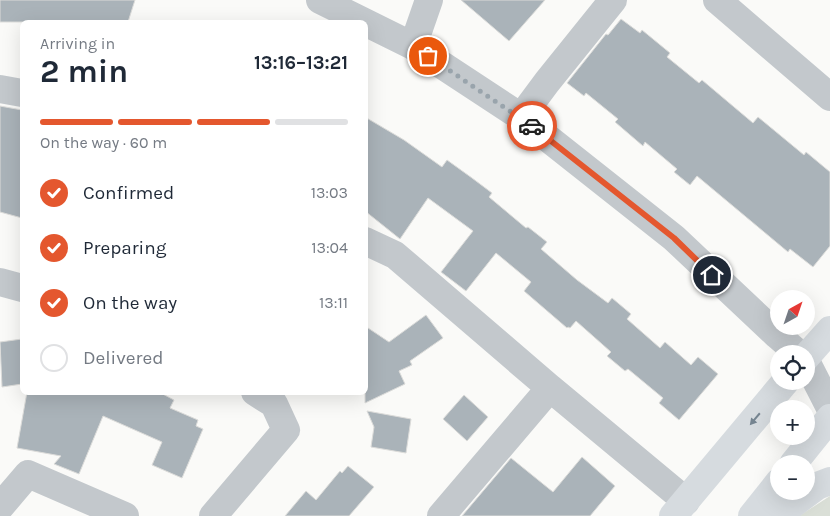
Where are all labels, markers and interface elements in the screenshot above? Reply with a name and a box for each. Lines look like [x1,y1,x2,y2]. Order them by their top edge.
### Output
text: Arriving in [40,34,115,53]
pin [407,35,449,77]
icon: bag [414,42,442,70]
text: 13:16–13:21 [254,52,348,74]
text: 2 min [40,53,128,90]
courier [507,101,557,151]
icon: car [518,112,546,140]
text: On the way · 60 m [40,133,167,152]
icon: check [40,179,68,207]
text: Confirmed [83,182,174,204]
text: 13:03 [311,183,348,202]
icon: check [40,234,68,262]
text: Preparing [83,237,166,259]
text: 13:04 [311,238,348,257]
pin [691,254,733,296]
icon: home [698,261,726,289]
icon: check [40,289,68,317]
north arrow [770,290,815,335]
map controls [770,290,815,500]
text: On the way [83,292,177,314]
text: 13:11 [319,293,348,312]
button: locate [770,345,815,390]
text: Delivered [83,347,163,369]
button: + [770,400,815,445]
one-way arrow [749,412,761,424]
button: − [770,455,815,500]

